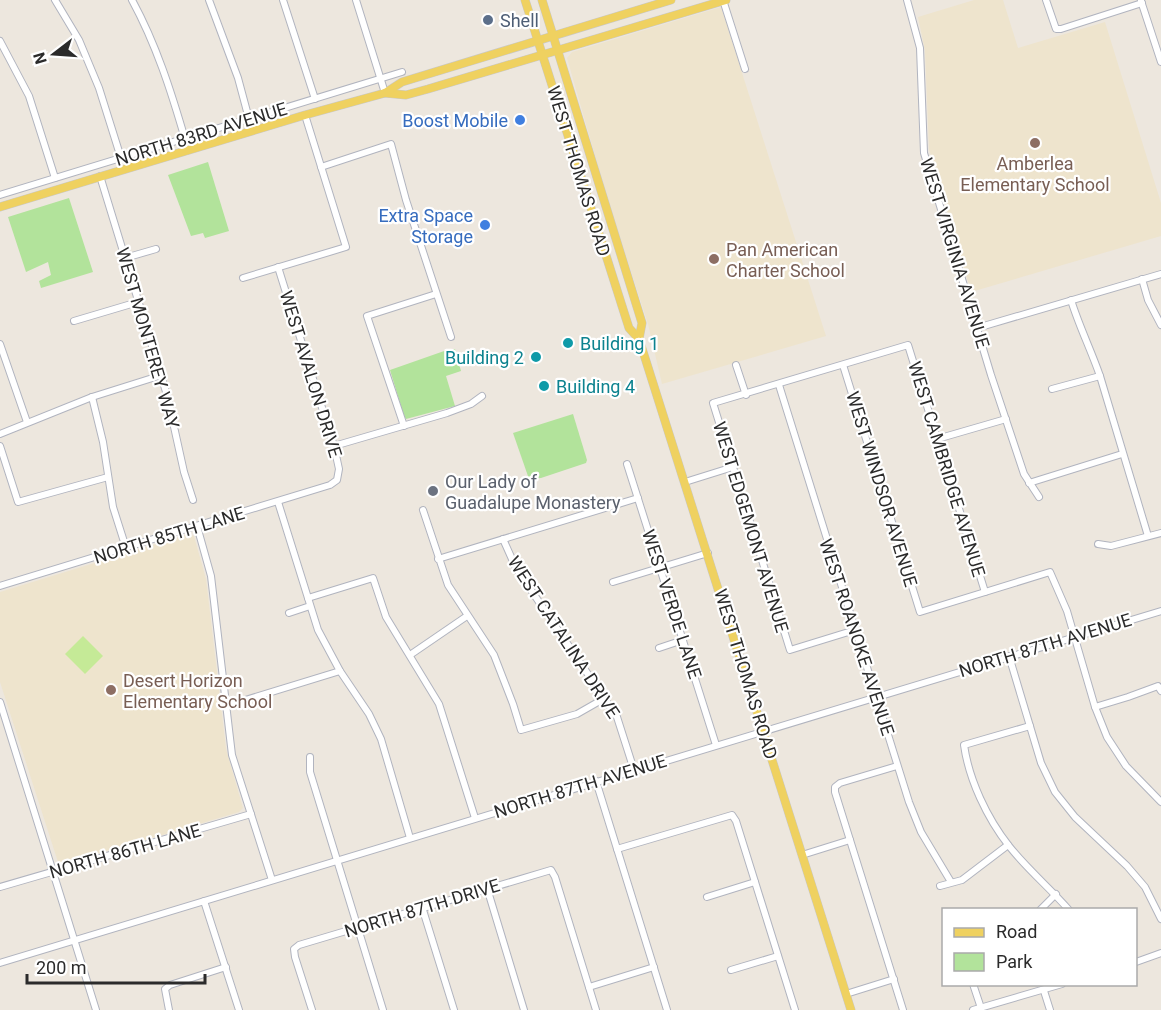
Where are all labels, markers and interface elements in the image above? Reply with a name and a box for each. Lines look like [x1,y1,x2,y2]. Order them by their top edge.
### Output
place label: Shell [500,10,539,31]
marker: Shell [481,13,495,27]
north arrow [24,24,84,84]
text: N [29,50,51,66]
street label: WEST THOMAS ROAD [543,83,615,259]
street label: NORTH 83RD AVENUE [112,98,290,170]
place label: Boost Mobile [402,110,508,131]
marker: Boost Mobile [513,113,527,127]
marker: Amberlea Elementary School [1028,136,1042,150]
place label: Amberlea Elementary School [960,153,1110,195]
street label: WEST VIRGINIA AVENUE [916,155,994,351]
place label: Extra Space Storage [378,205,473,247]
marker: Extra Space Storage [478,218,492,232]
place label: Pan American Charter School [726,239,845,281]
street label: WEST MONTEREY WAY [112,245,184,431]
marker: Pan American Charter School [707,252,721,266]
street label: WEST AVALON DRIVE [276,288,346,460]
place label: Building 1 [580,333,659,354]
marker: Building 1 [561,336,575,350]
place label: Building 2 [445,347,524,368]
marker: Building 2 [529,350,543,364]
street label: WEST CAMBRIDGE AVENUE [904,359,990,579]
place label: Building 4 [556,376,635,397]
marker: Building 4 [537,379,551,393]
street label: WEST WINDSOR AVENUE [842,389,922,589]
street label: WEST EDGEMONT AVENUE [709,419,793,635]
place label: Our Lady of Guadalupe Monastery [445,471,621,513]
marker: Our Lady of Guadalupe Monastery [426,484,440,498]
street label: NORTH 85TH LANE [91,502,247,568]
street label: WEST VERDE LANE [638,527,706,681]
street label: WEST ROANOKE AVENUE [815,536,899,738]
street label: WEST CATALINA DRIVE [504,552,624,722]
street label: WEST THOMAS ROAD [710,586,782,762]
street label: NORTH 87TH AVENUE [956,609,1134,681]
place label: Desert Horizon Elementary School [123,670,272,712]
marker: Desert Horizon Elementary School [104,683,118,697]
street label: NORTH 87TH AVENUE [491,750,669,822]
street label: NORTH 86TH LANE [47,819,203,883]
street label: NORTH 87TH DRIVE [342,874,502,942]
legend [942,908,1137,986]
text: Road [996,921,1037,942]
scale bar [27,947,206,985]
text: Park [996,951,1033,972]
text: 200 m [36,957,87,978]

